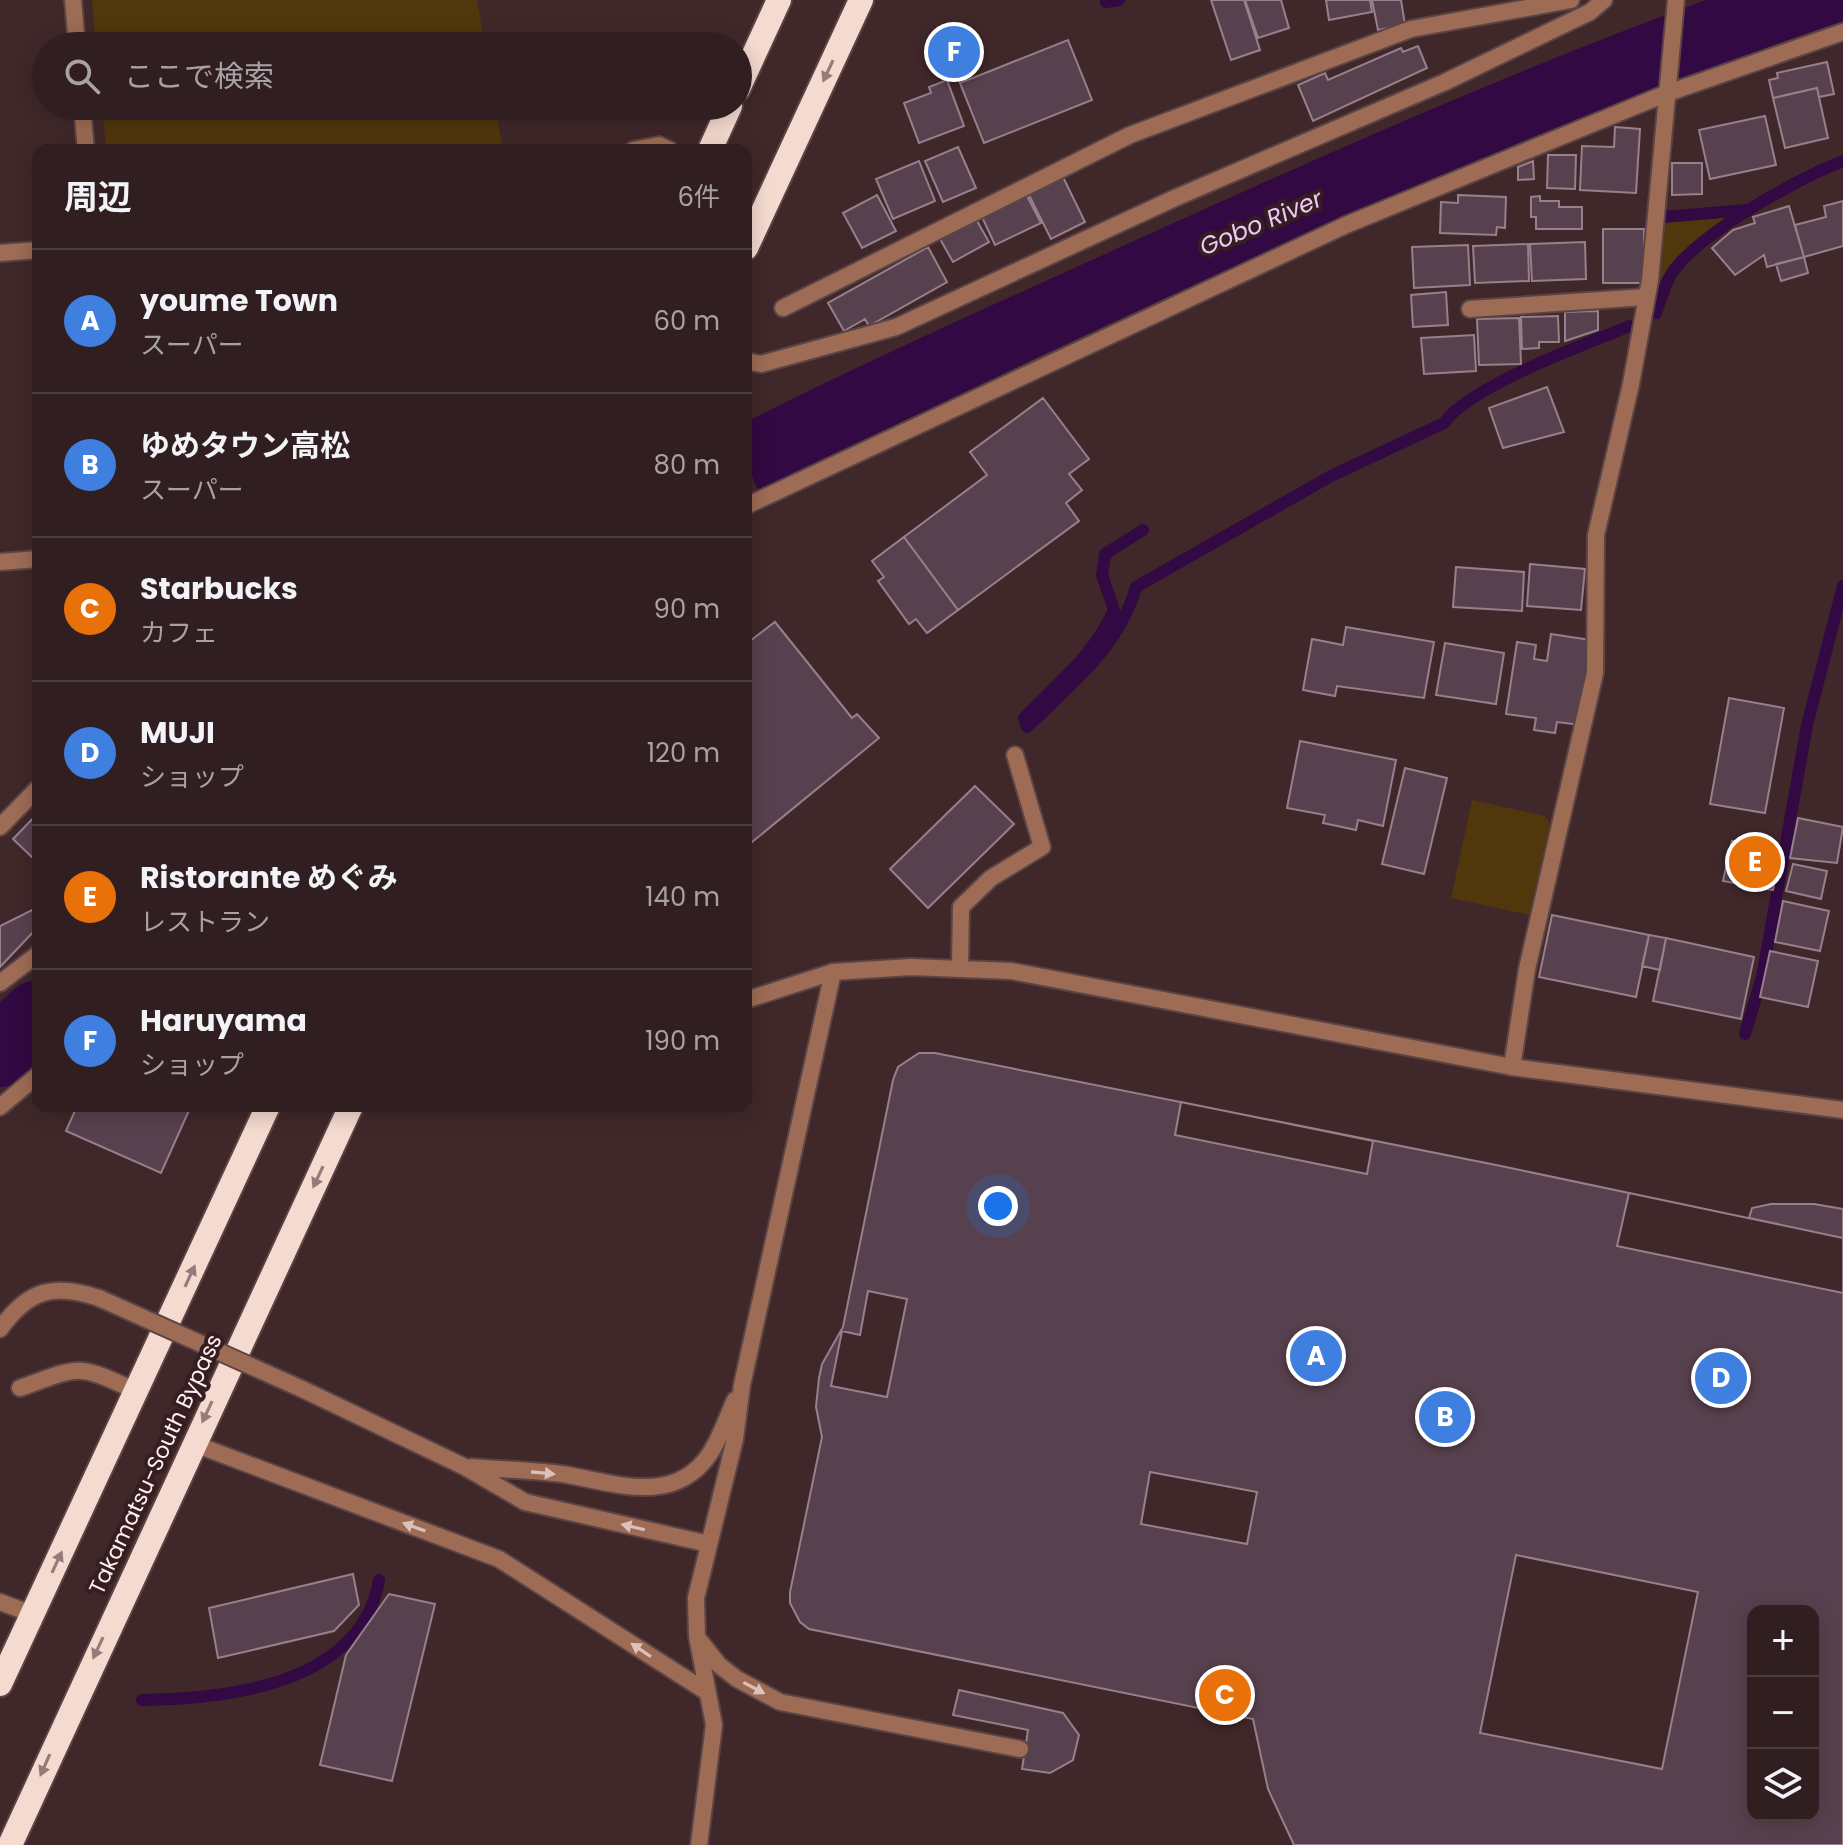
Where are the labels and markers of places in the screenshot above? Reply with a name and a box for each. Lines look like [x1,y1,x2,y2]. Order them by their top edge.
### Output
pin: F [928,22,980,82]
pin: E [1729,832,1781,892]
pin: A [1290,1326,1342,1386]
pin: D [1695,1348,1747,1408]
pin: B [1419,1387,1471,1447]
pin: C [1199,1665,1251,1725]

